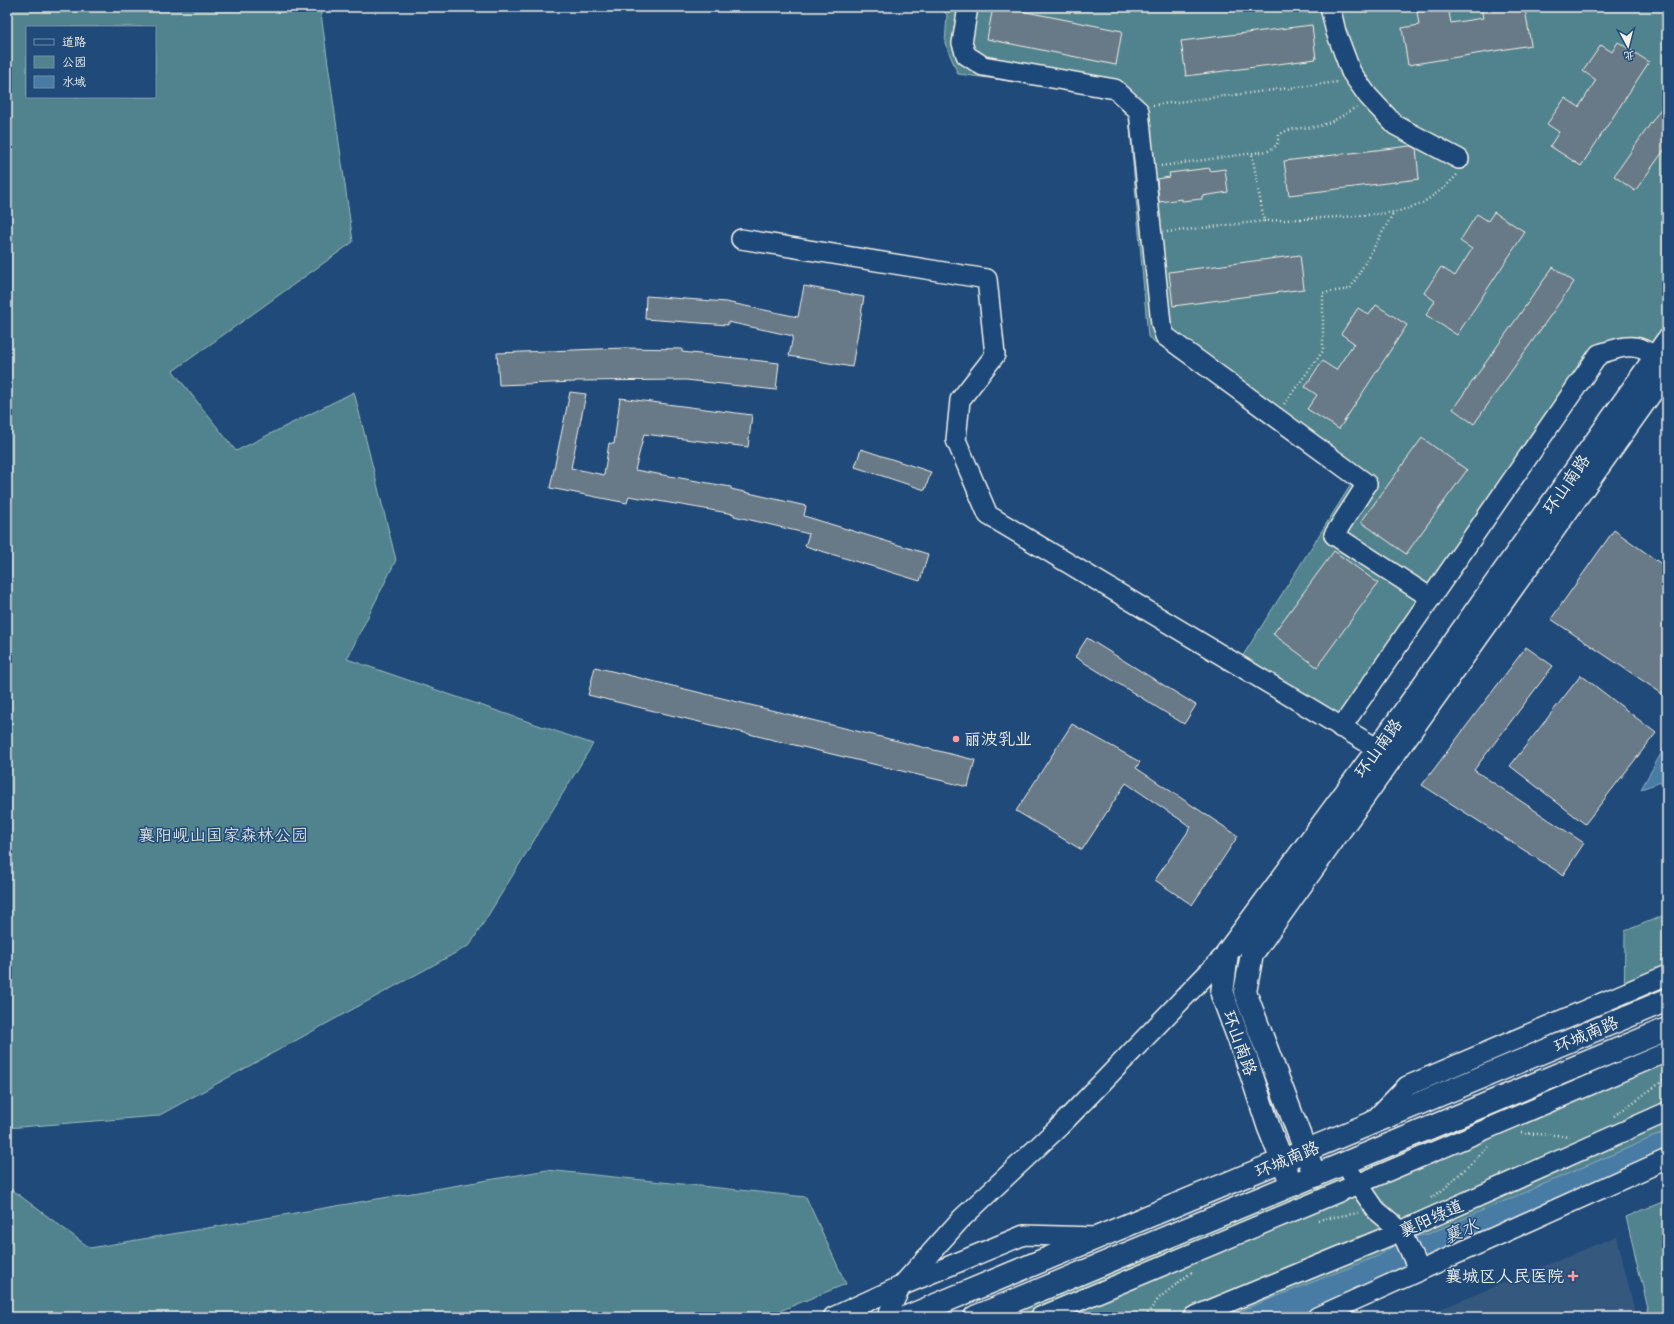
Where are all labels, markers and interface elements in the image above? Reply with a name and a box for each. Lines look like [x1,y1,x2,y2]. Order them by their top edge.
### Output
legend [26,26,156,98]
north arrow [1608,26,1648,66]
text: 道路 [62,34,86,52]
text: 北 [1623,46,1636,64]
text: 公园 [62,54,86,72]
text: 水域 [62,74,86,92]
street label: 环山南路 [1537,450,1597,520]
street label: 环山南路 [1349,714,1409,784]
place label: 丽波乳业 [964,728,1032,753]
marker: 丽波乳业 [951,734,961,744]
park label: 襄阳岘山国家森林公园 [138,824,308,849]
street label: 环山南路 [1215,1007,1262,1080]
street label: 环城南路 [1550,1011,1623,1060]
street label: 环城南路 [1251,1136,1324,1185]
street label: 襄阳绿道 [1395,1194,1468,1245]
water label: 襄水 [1440,1213,1484,1252]
place label: 襄城区人民医院 [1445,1265,1564,1290]
marker: 襄城区人民医院 [1567,1270,1579,1282]

